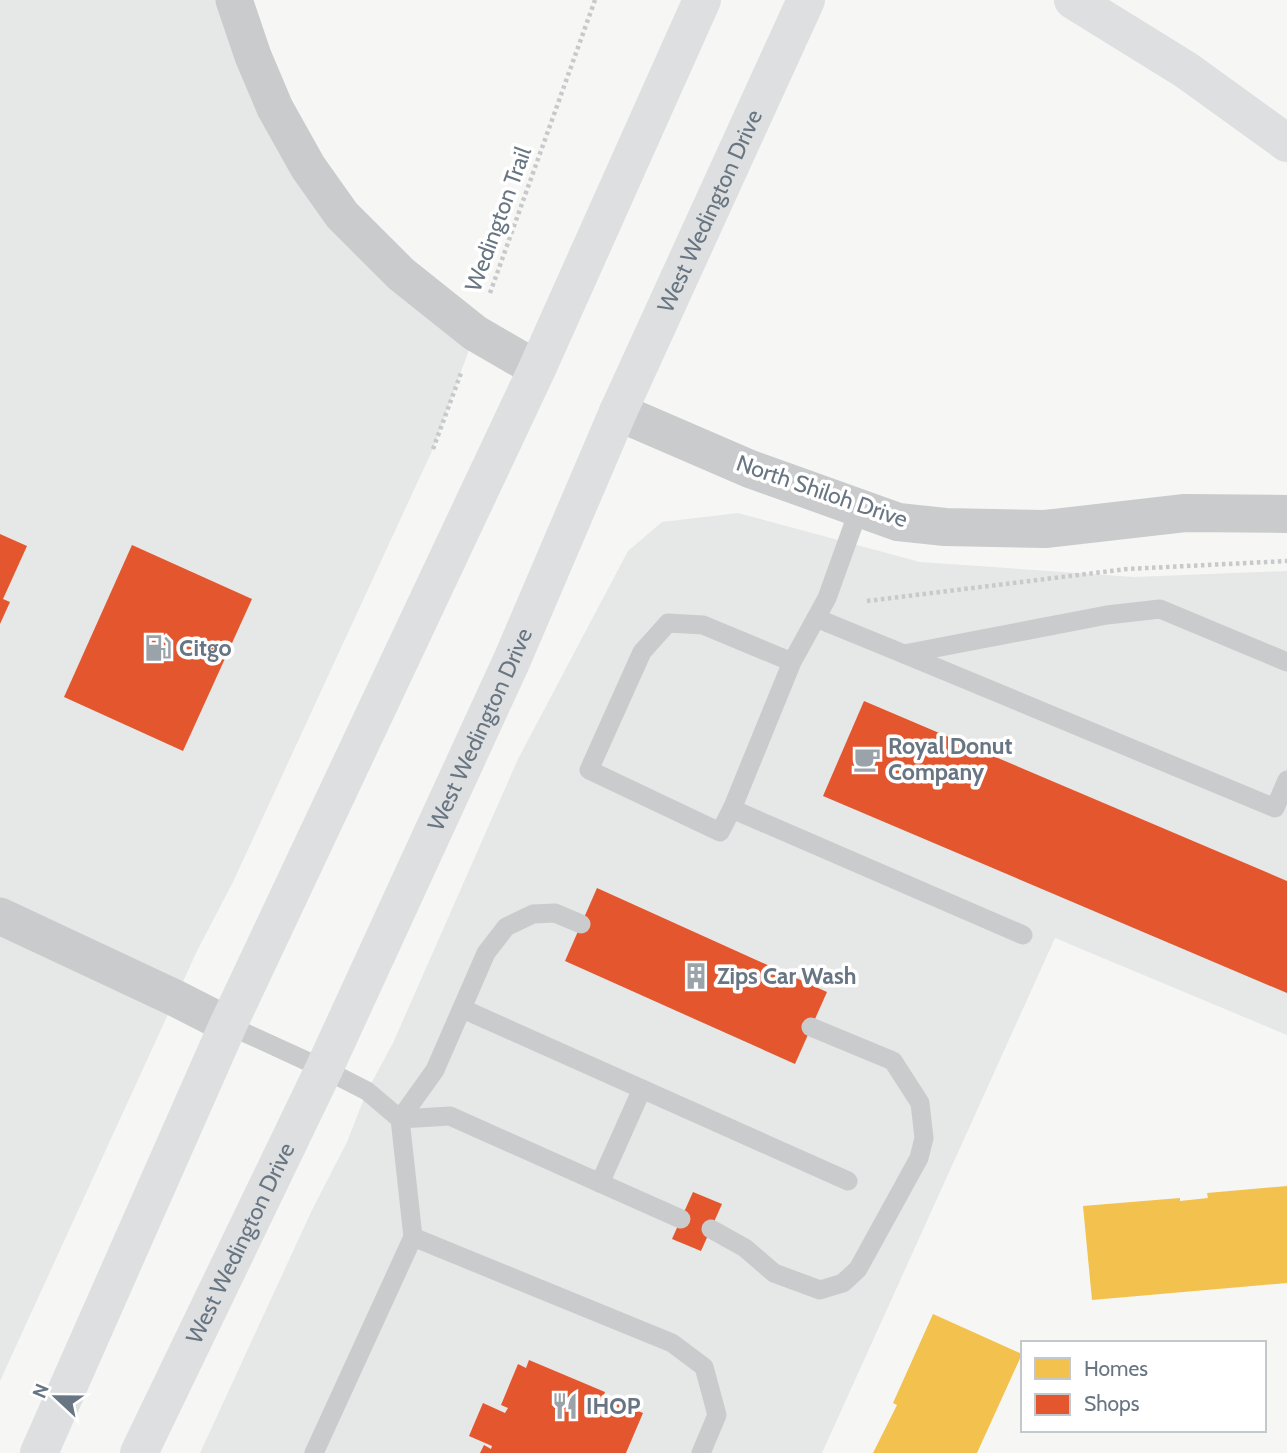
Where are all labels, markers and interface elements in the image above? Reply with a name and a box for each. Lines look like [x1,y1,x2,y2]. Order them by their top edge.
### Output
street label: West Wedington Drive [651,105,768,317]
street label: Wedington Trail [459,142,537,295]
street label: North Shiloh Drive [733,449,911,533]
street label: West Wedington Drive [421,623,538,835]
fuel station icon: Citgo [143,633,173,663]
place label: Citgo [179,634,232,662]
place label: Royal Donut Company [888,732,1013,786]
cafe icon: Royal Donut Company [852,744,882,774]
building icon: Zips Car Wash [681,961,711,991]
place label: Zips Car Wash [717,962,856,990]
street label: West Wedington Drive [180,1138,301,1348]
legend [1021,1341,1266,1432]
text: Homes [1084,1356,1148,1381]
north arrow [21,1362,91,1432]
text: N [28,1380,54,1401]
restaurant icon: IHOP [550,1391,580,1421]
text: Shops [1084,1391,1140,1416]
place label: IHOP [586,1392,641,1420]

